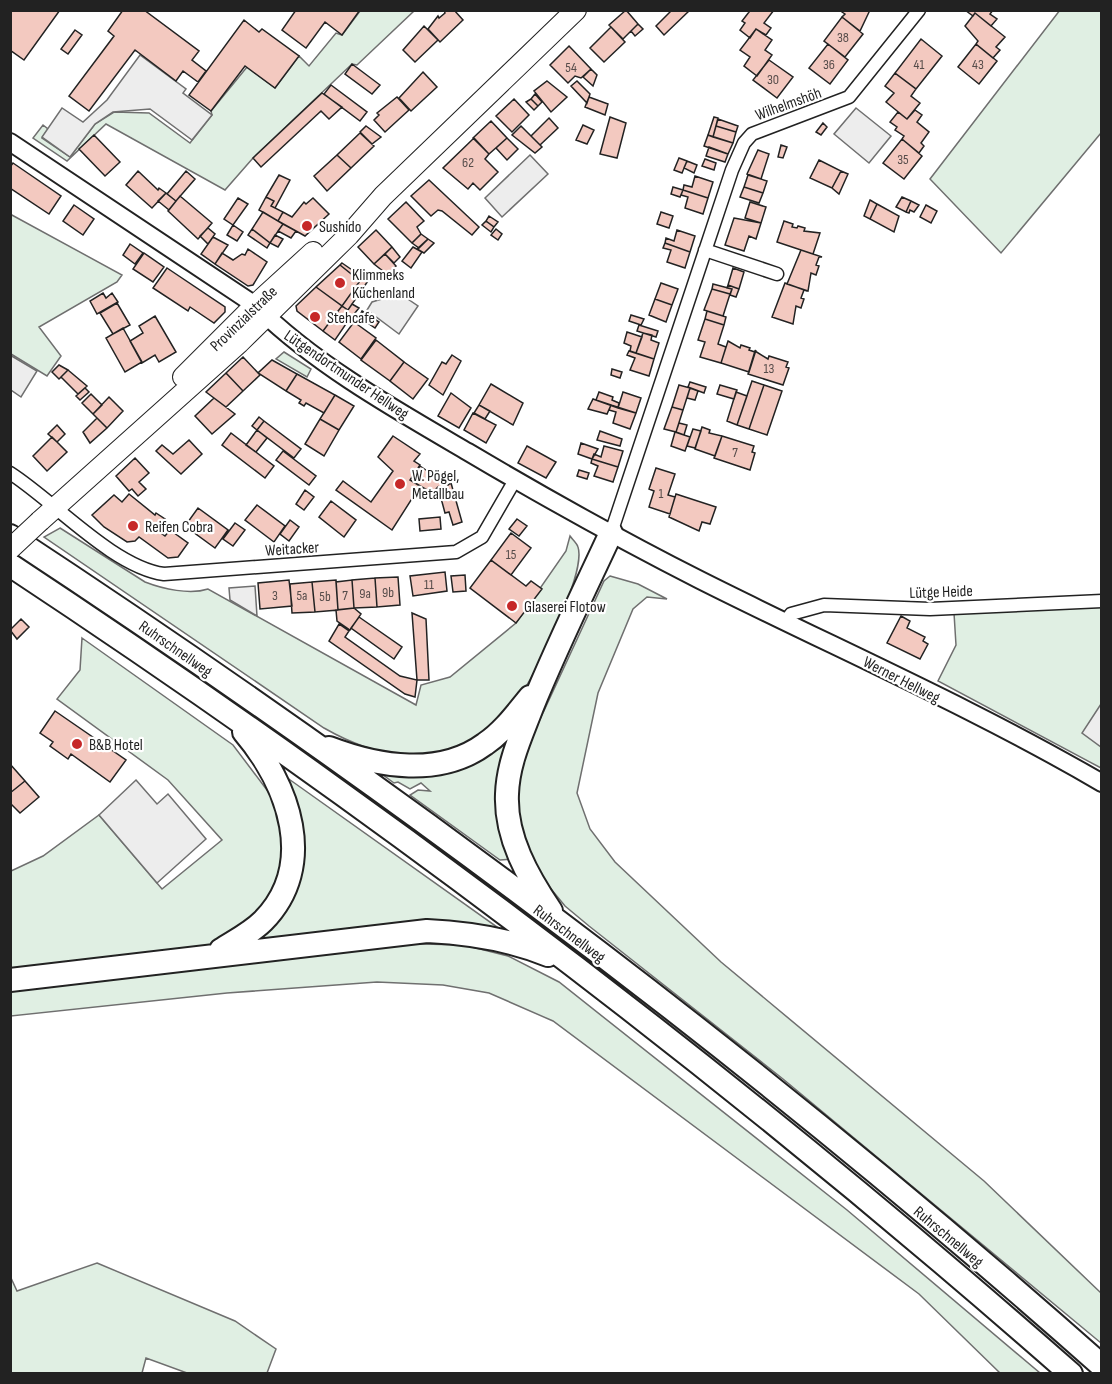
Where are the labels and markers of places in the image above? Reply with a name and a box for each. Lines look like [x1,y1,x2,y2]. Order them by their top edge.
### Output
place label: Sushido [319,218,361,237]
marker: Sushido [300,219,314,233]
place label: Klimmeks Küchenland [352,266,415,303]
marker: Klimmeks Küchenland [333,276,347,290]
place label: Stehcafe [327,309,375,328]
marker: Stehcafe [308,310,322,324]
place label: W. Pögel, Metallbau [412,467,464,504]
marker: W. Pögel, Metallbau [393,477,407,491]
place label: Reifen Cobra [145,518,213,537]
marker: Reifen Cobra [126,519,140,533]
place label: Glaserei Flotow [524,598,606,617]
marker: Glaserei Flotow [505,599,519,613]
place label: B&B Hotel [89,736,143,755]
marker: B&B Hotel [70,737,84,751]

